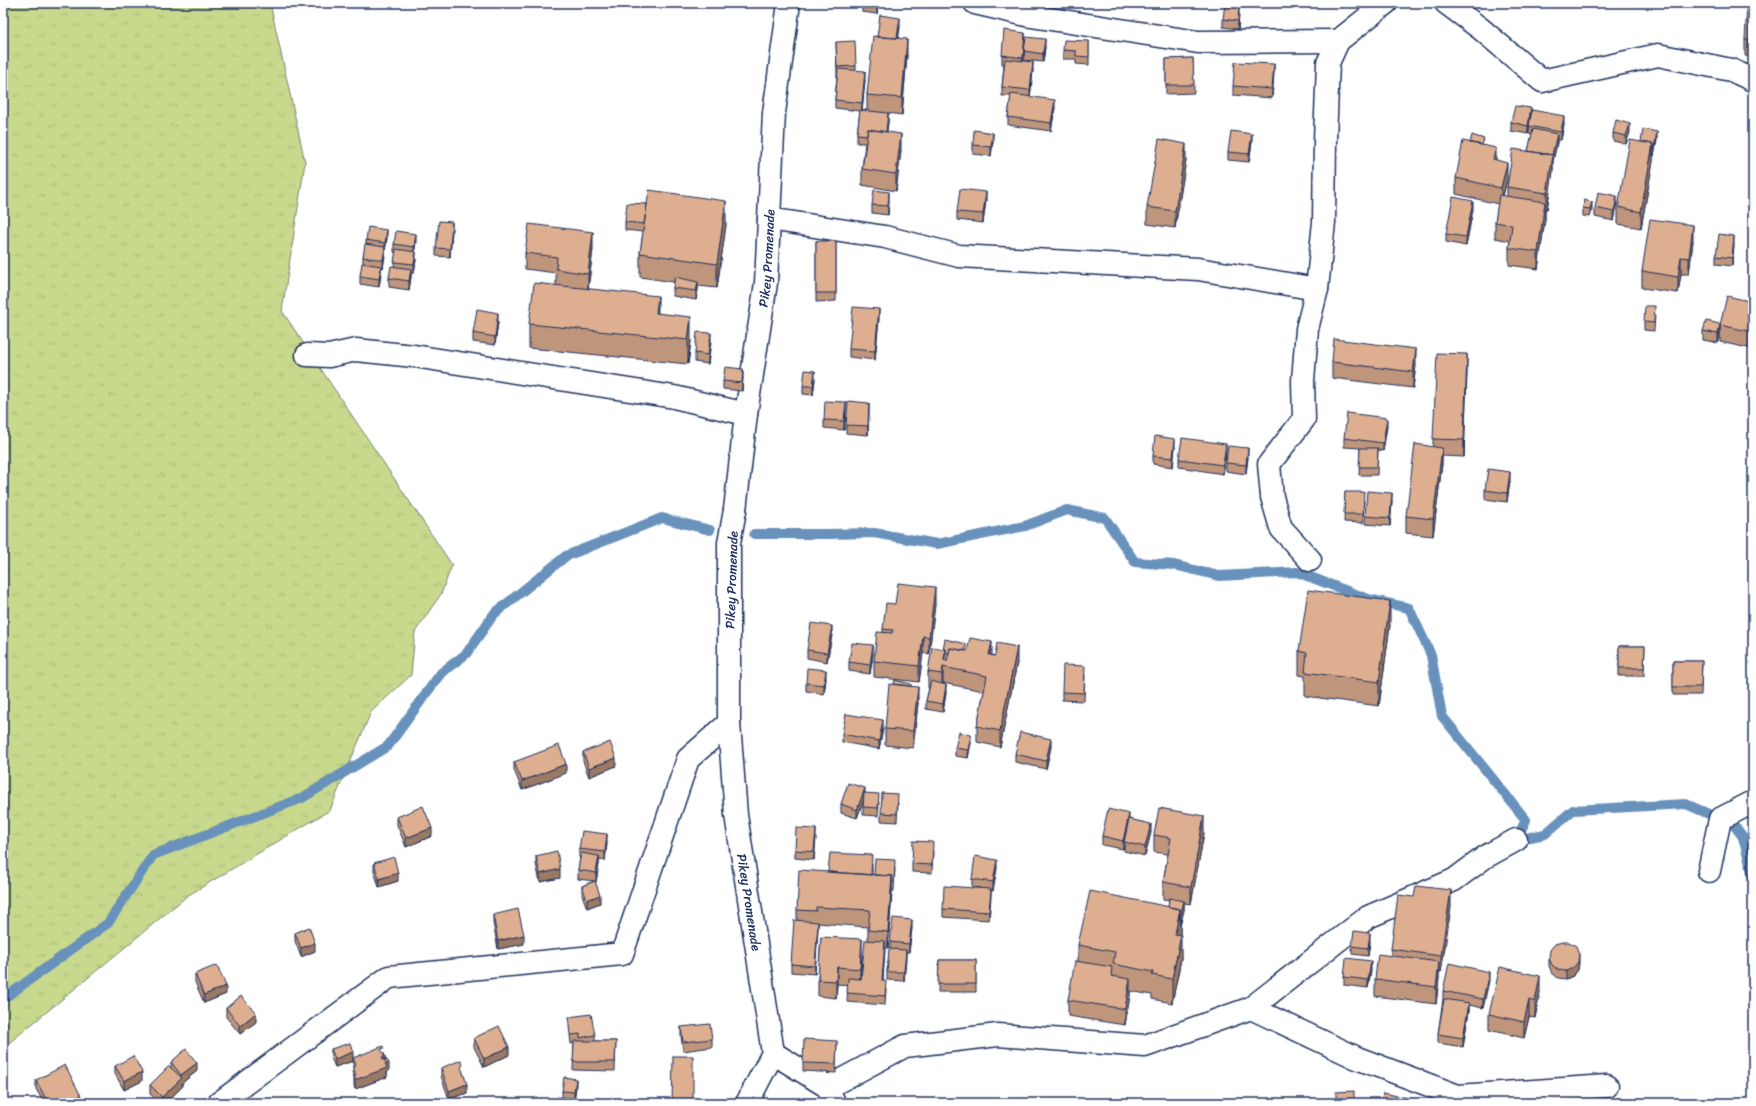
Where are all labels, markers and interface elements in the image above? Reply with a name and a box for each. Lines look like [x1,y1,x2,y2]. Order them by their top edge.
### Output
street label: Pikey Promenade [751,209,781,309]
street label: Pikey Promenade [718,531,745,629]
street label: Pikey Promenade [730,852,768,952]

